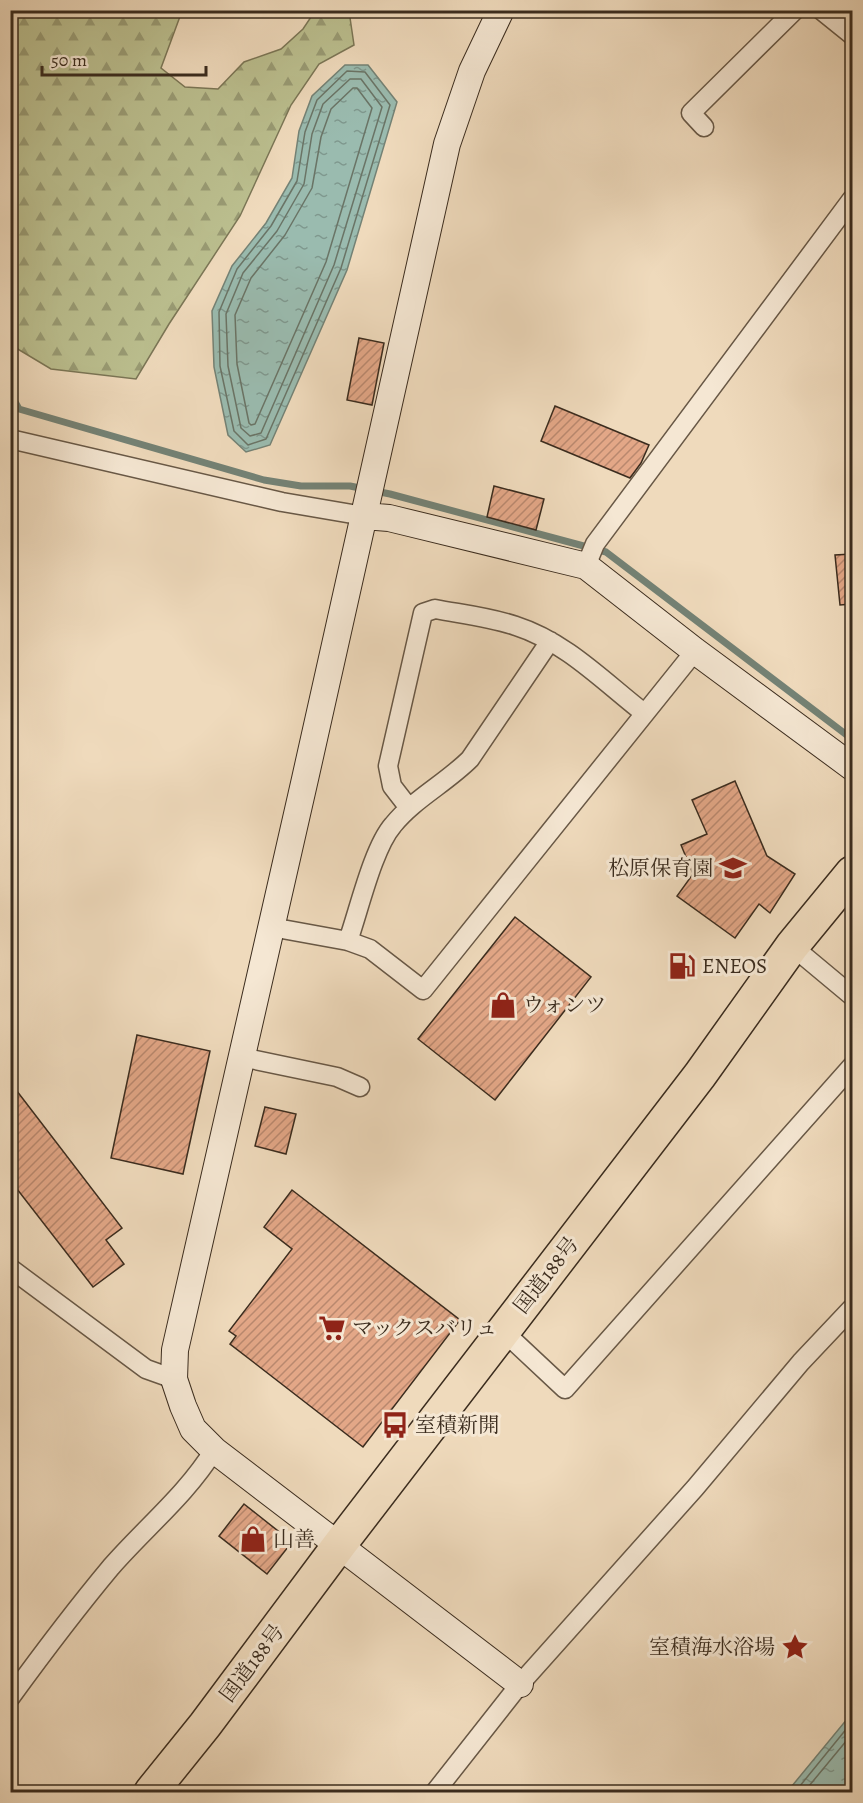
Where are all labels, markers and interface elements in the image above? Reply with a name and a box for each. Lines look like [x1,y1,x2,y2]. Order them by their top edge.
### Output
scale bar [42,39,206,77]
text: 50 m [51,48,87,72]
school or university icon: 松原保育園 [718,853,748,883]
place label: 松原保育園 [608,854,713,882]
fuel station icon: ENEOS [667,951,697,981]
place label: ENEOS [702,952,767,980]
shop icon: ウォンツ [488,990,518,1020]
place label: ウォンツ [523,991,606,1019]
street label: 国道188号 [507,1231,585,1319]
supermarket icon: マックスバリュ [317,1313,347,1343]
place label: マックスバリュ [352,1314,497,1342]
bus stop icon: 室積新開 [380,1410,410,1440]
place label: 室積新開 [415,1411,499,1439]
shop icon: 山善 [238,1524,268,1554]
place label: 山善 [273,1525,315,1553]
street label: 国道188号 [214,1618,290,1708]
place icon: 室積海水浴場 [780,1632,810,1662]
place label: 室積海水浴場 [649,1633,775,1661]

